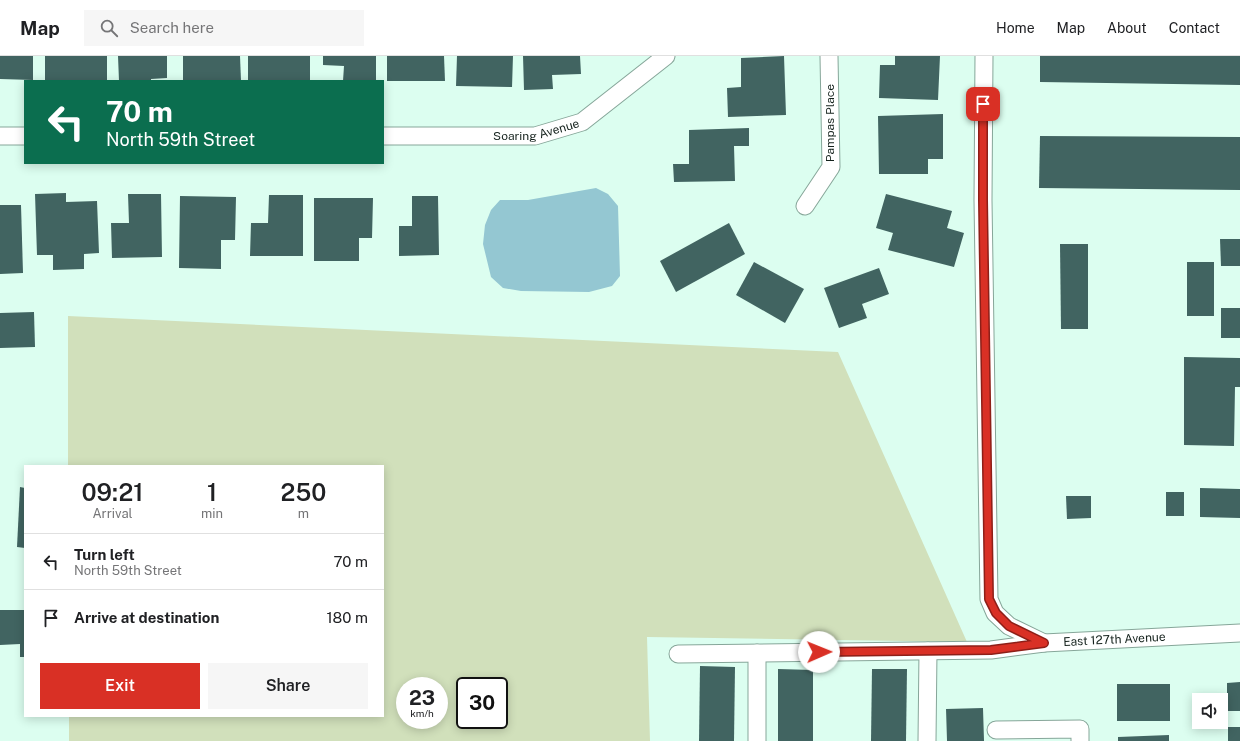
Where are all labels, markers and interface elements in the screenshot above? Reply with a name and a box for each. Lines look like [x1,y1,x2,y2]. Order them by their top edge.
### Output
search box [84,10,364,46]
text: Map [20,17,60,39]
icon: search [98,17,120,39]
text: Search here [130,19,214,36]
text: Home [996,20,1035,36]
text: Map [1057,20,1085,36]
text: About [1107,20,1147,36]
text: Contact [1169,20,1220,36]
street label: Pampas Place [823,84,837,162]
pin [966,87,1000,121]
icon: arrive [972,93,994,115]
text: 70 m [106,95,173,128]
icon: left [40,96,92,148]
street label: Soaring Avenue [493,116,581,143]
text: North 59th Street [106,129,255,150]
text: 09:21 [82,478,143,506]
text: 1 [207,478,217,506]
text: 250 [281,478,326,506]
text: Arrival [92,506,133,521]
text: min [201,506,223,521]
text: m [298,506,309,521]
text: Turn left [74,546,135,563]
icon: left [40,551,62,573]
text: 70 m [333,553,368,570]
text: North 59th Street [74,563,182,578]
icon: arrive [40,607,62,629]
text: Arrive at destination [74,609,219,626]
text: 180 m [326,609,368,626]
street label: East 127th Avenue [1063,630,1166,649]
position arrow [798,631,840,673]
button: Exit [40,663,200,709]
button: Share [208,663,368,709]
speed limit sign: 30 [456,677,508,729]
text: 23 [409,686,435,710]
map controls [1192,693,1228,729]
button: sound [1192,693,1228,729]
text: km/h [410,707,434,719]

